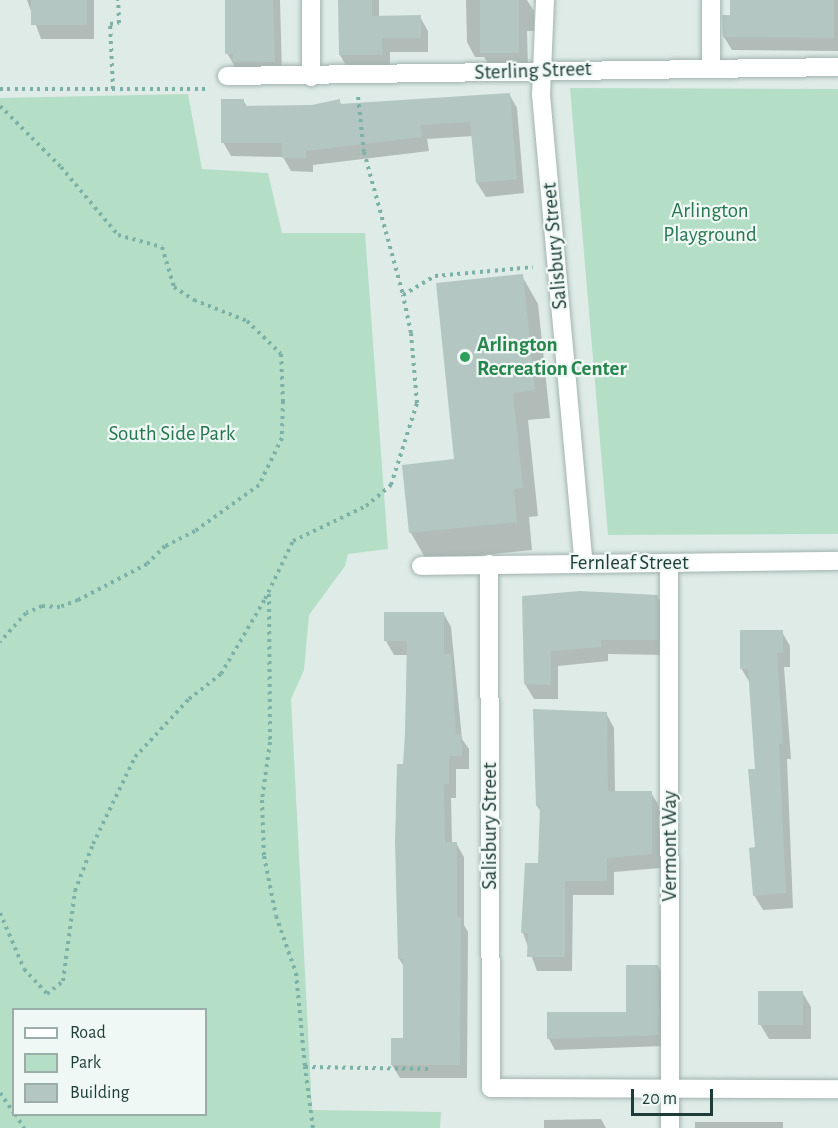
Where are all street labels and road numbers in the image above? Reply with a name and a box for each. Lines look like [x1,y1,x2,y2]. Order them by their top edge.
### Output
street label: Sterling Street [474,56,592,86]
street label: Salisbury Street [537,181,573,311]
street label: Fernleaf Street [569,550,689,576]
street label: Salisbury Street [477,762,503,890]
street label: Vermont Way [657,790,683,902]

